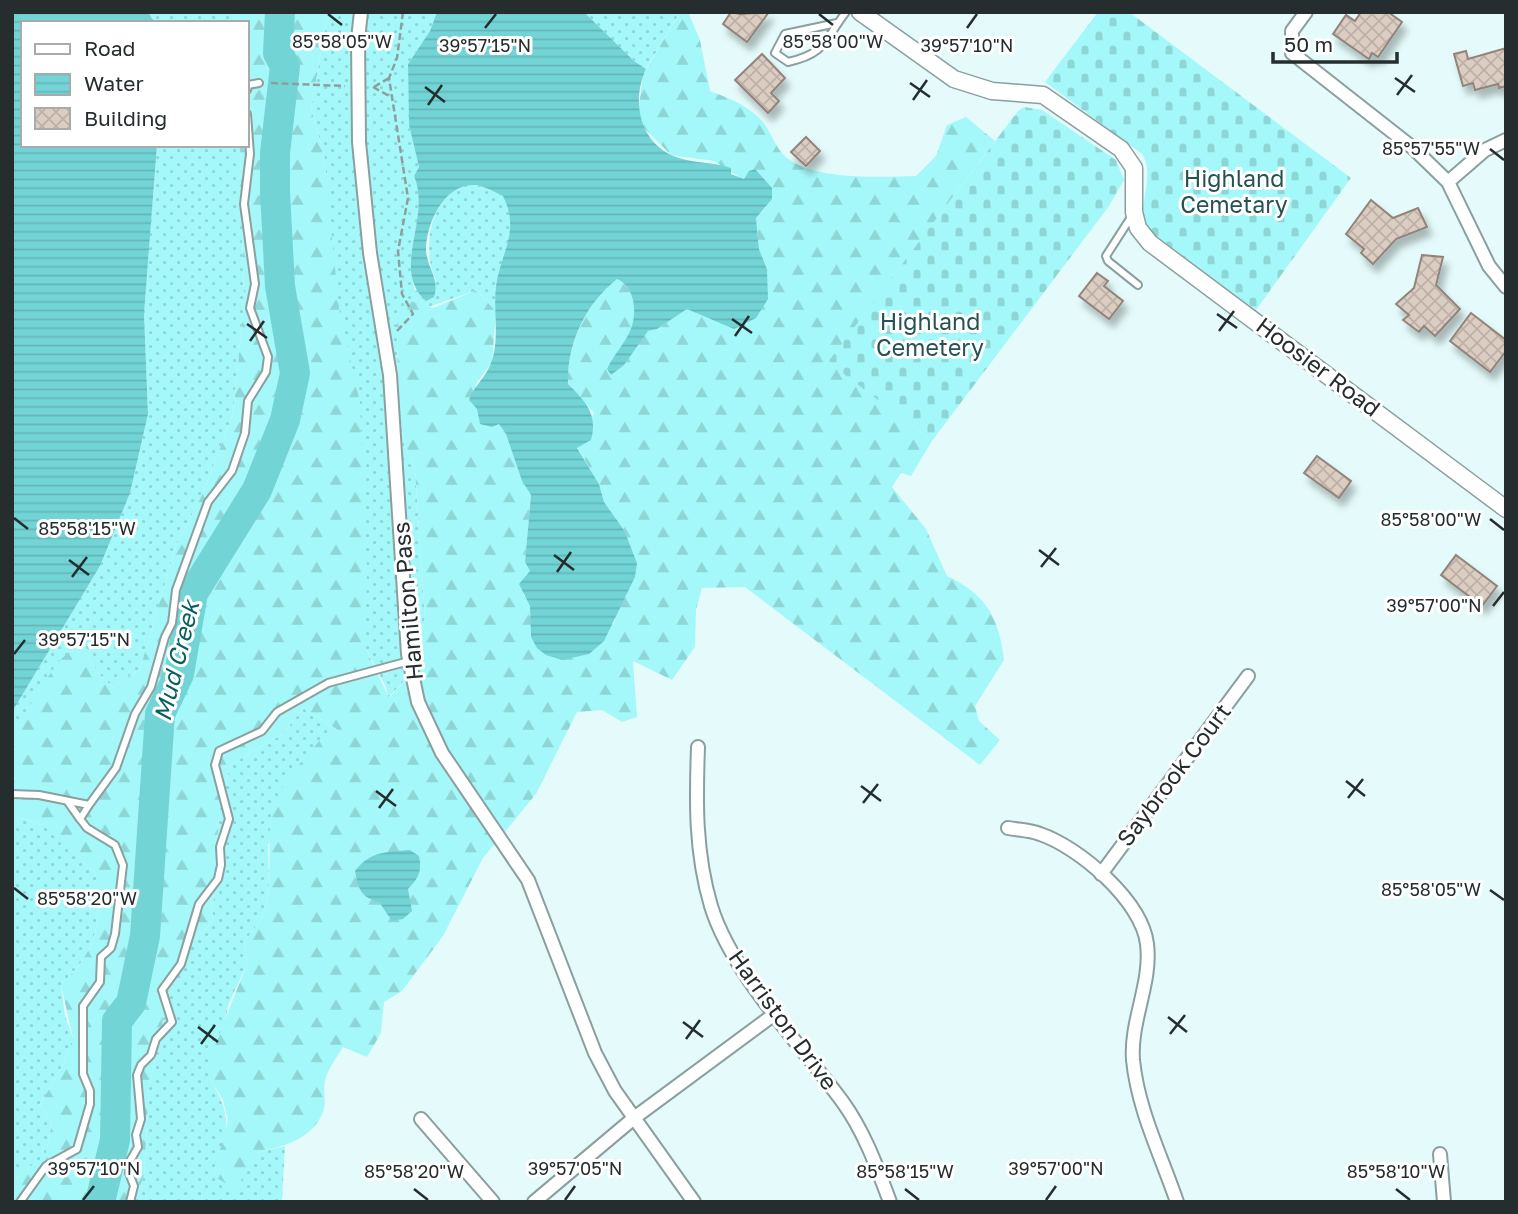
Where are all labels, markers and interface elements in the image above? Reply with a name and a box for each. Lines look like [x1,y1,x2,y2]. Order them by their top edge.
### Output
legend [21,21,248,147]
scale bar [1273,21,1397,65]
text: 85°58'05"W [292,30,392,52]
text: 85°58'00"W [783,30,883,52]
text: 50 m [1284,31,1333,57]
text: 39°57'15"N [439,34,531,56]
text: 39°57'10"N [921,34,1013,56]
text: Road [84,35,135,61]
text: Water [84,70,144,96]
text: Building [84,105,167,131]
text: 85°57'55"W [1382,137,1480,159]
park label: Highland Cemetary [1180,164,1288,218]
park label: Highland Cemetery [876,307,984,361]
street label: Hoosier Road [1251,311,1386,422]
text: 85°58'00"W [1381,508,1481,530]
text: 85°58'15"W [38,517,136,539]
street label: Hamilton Pass [386,521,428,682]
text: 39°57'00"N [1386,594,1482,616]
water label: Mud Creek [147,595,205,724]
text: 39°57'15"N [38,628,130,650]
street label: Saybrook Court [1110,698,1236,851]
text: 85°58'05"W [1381,878,1481,900]
text: 85°58'20"W [37,887,137,909]
street label: Harriston Drive [723,944,844,1095]
text: 39°57'10"N [48,1157,140,1179]
text: 39°57'05"N [528,1157,622,1179]
text: 39°57'00"N [1008,1157,1104,1179]
text: 85°58'20"W [364,1160,464,1182]
text: 85°58'15"W [856,1160,954,1182]
text: 85°58'10"W [1347,1160,1445,1182]

